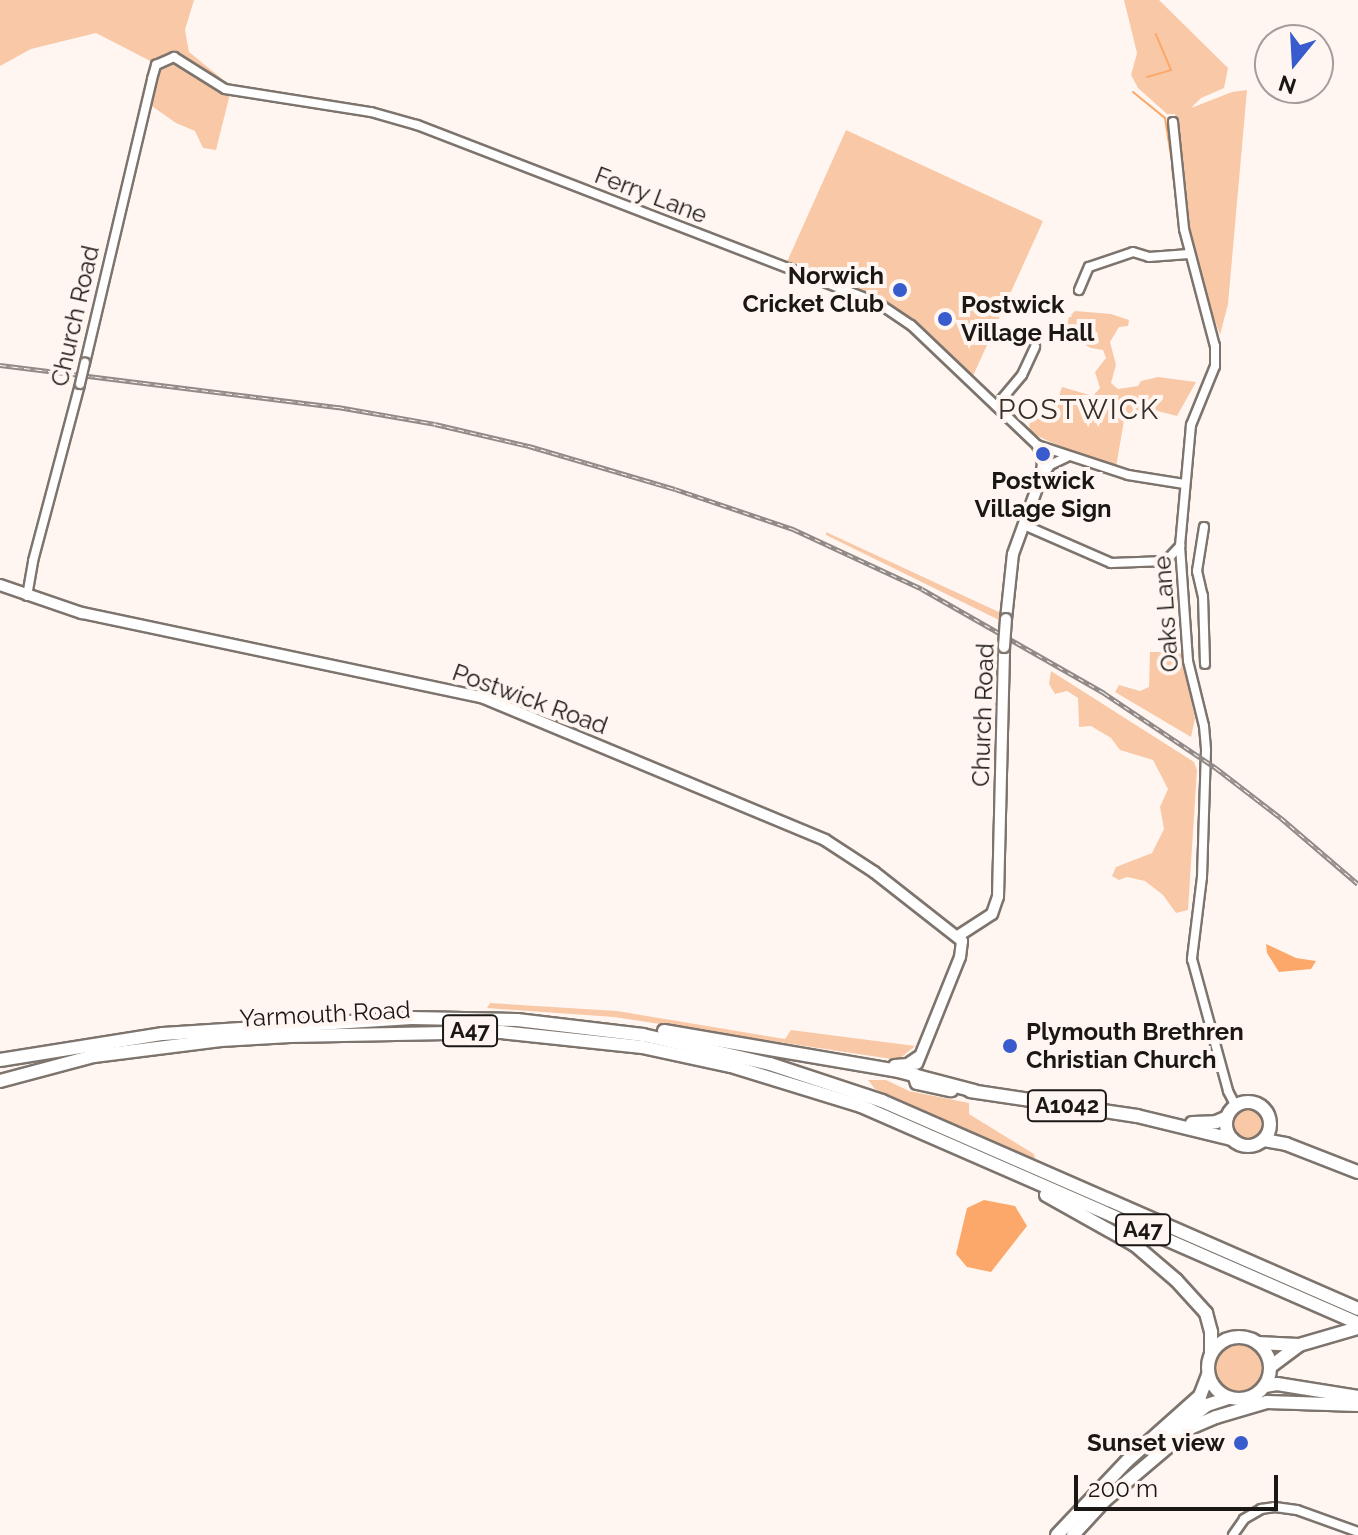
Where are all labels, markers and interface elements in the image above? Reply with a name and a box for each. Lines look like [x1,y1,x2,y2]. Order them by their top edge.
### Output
north arrow [1254,24,1334,104]
text: N [1275,70,1299,100]
street label: Ferry Lane [590,160,712,230]
street label: Church Road [45,243,105,389]
place label: Norwich Cricket Club [742,262,884,318]
marker: Norwich Cricket Club [891,281,909,299]
place label: Postwick Village Hall [961,291,1094,347]
marker: Postwick Village Hall [936,310,954,328]
district label: POSTWICK [998,393,1160,427]
marker: Postwick Village Sign [1034,445,1052,463]
place label: Postwick Village Sign [974,467,1112,523]
street label: Oaks Lane [1148,555,1184,673]
street label: Church Road [966,643,1000,787]
street label: Postwick Road [449,658,611,740]
street label: Yarmouth Road [239,995,411,1033]
road number: A47 [442,1013,498,1049]
place label: Plymouth Brethren Christian Church [1026,1018,1244,1074]
marker: Plymouth Brethren Christian Church [1001,1037,1019,1055]
road number: A1042 [1025,1088,1109,1124]
road number: A47 [1115,1212,1171,1248]
place label: Sunset view [1086,1429,1225,1457]
marker: Sunset view [1232,1434,1250,1452]
scale bar [1078,1459,1282,1509]
text: 200 m [1088,1474,1158,1503]

